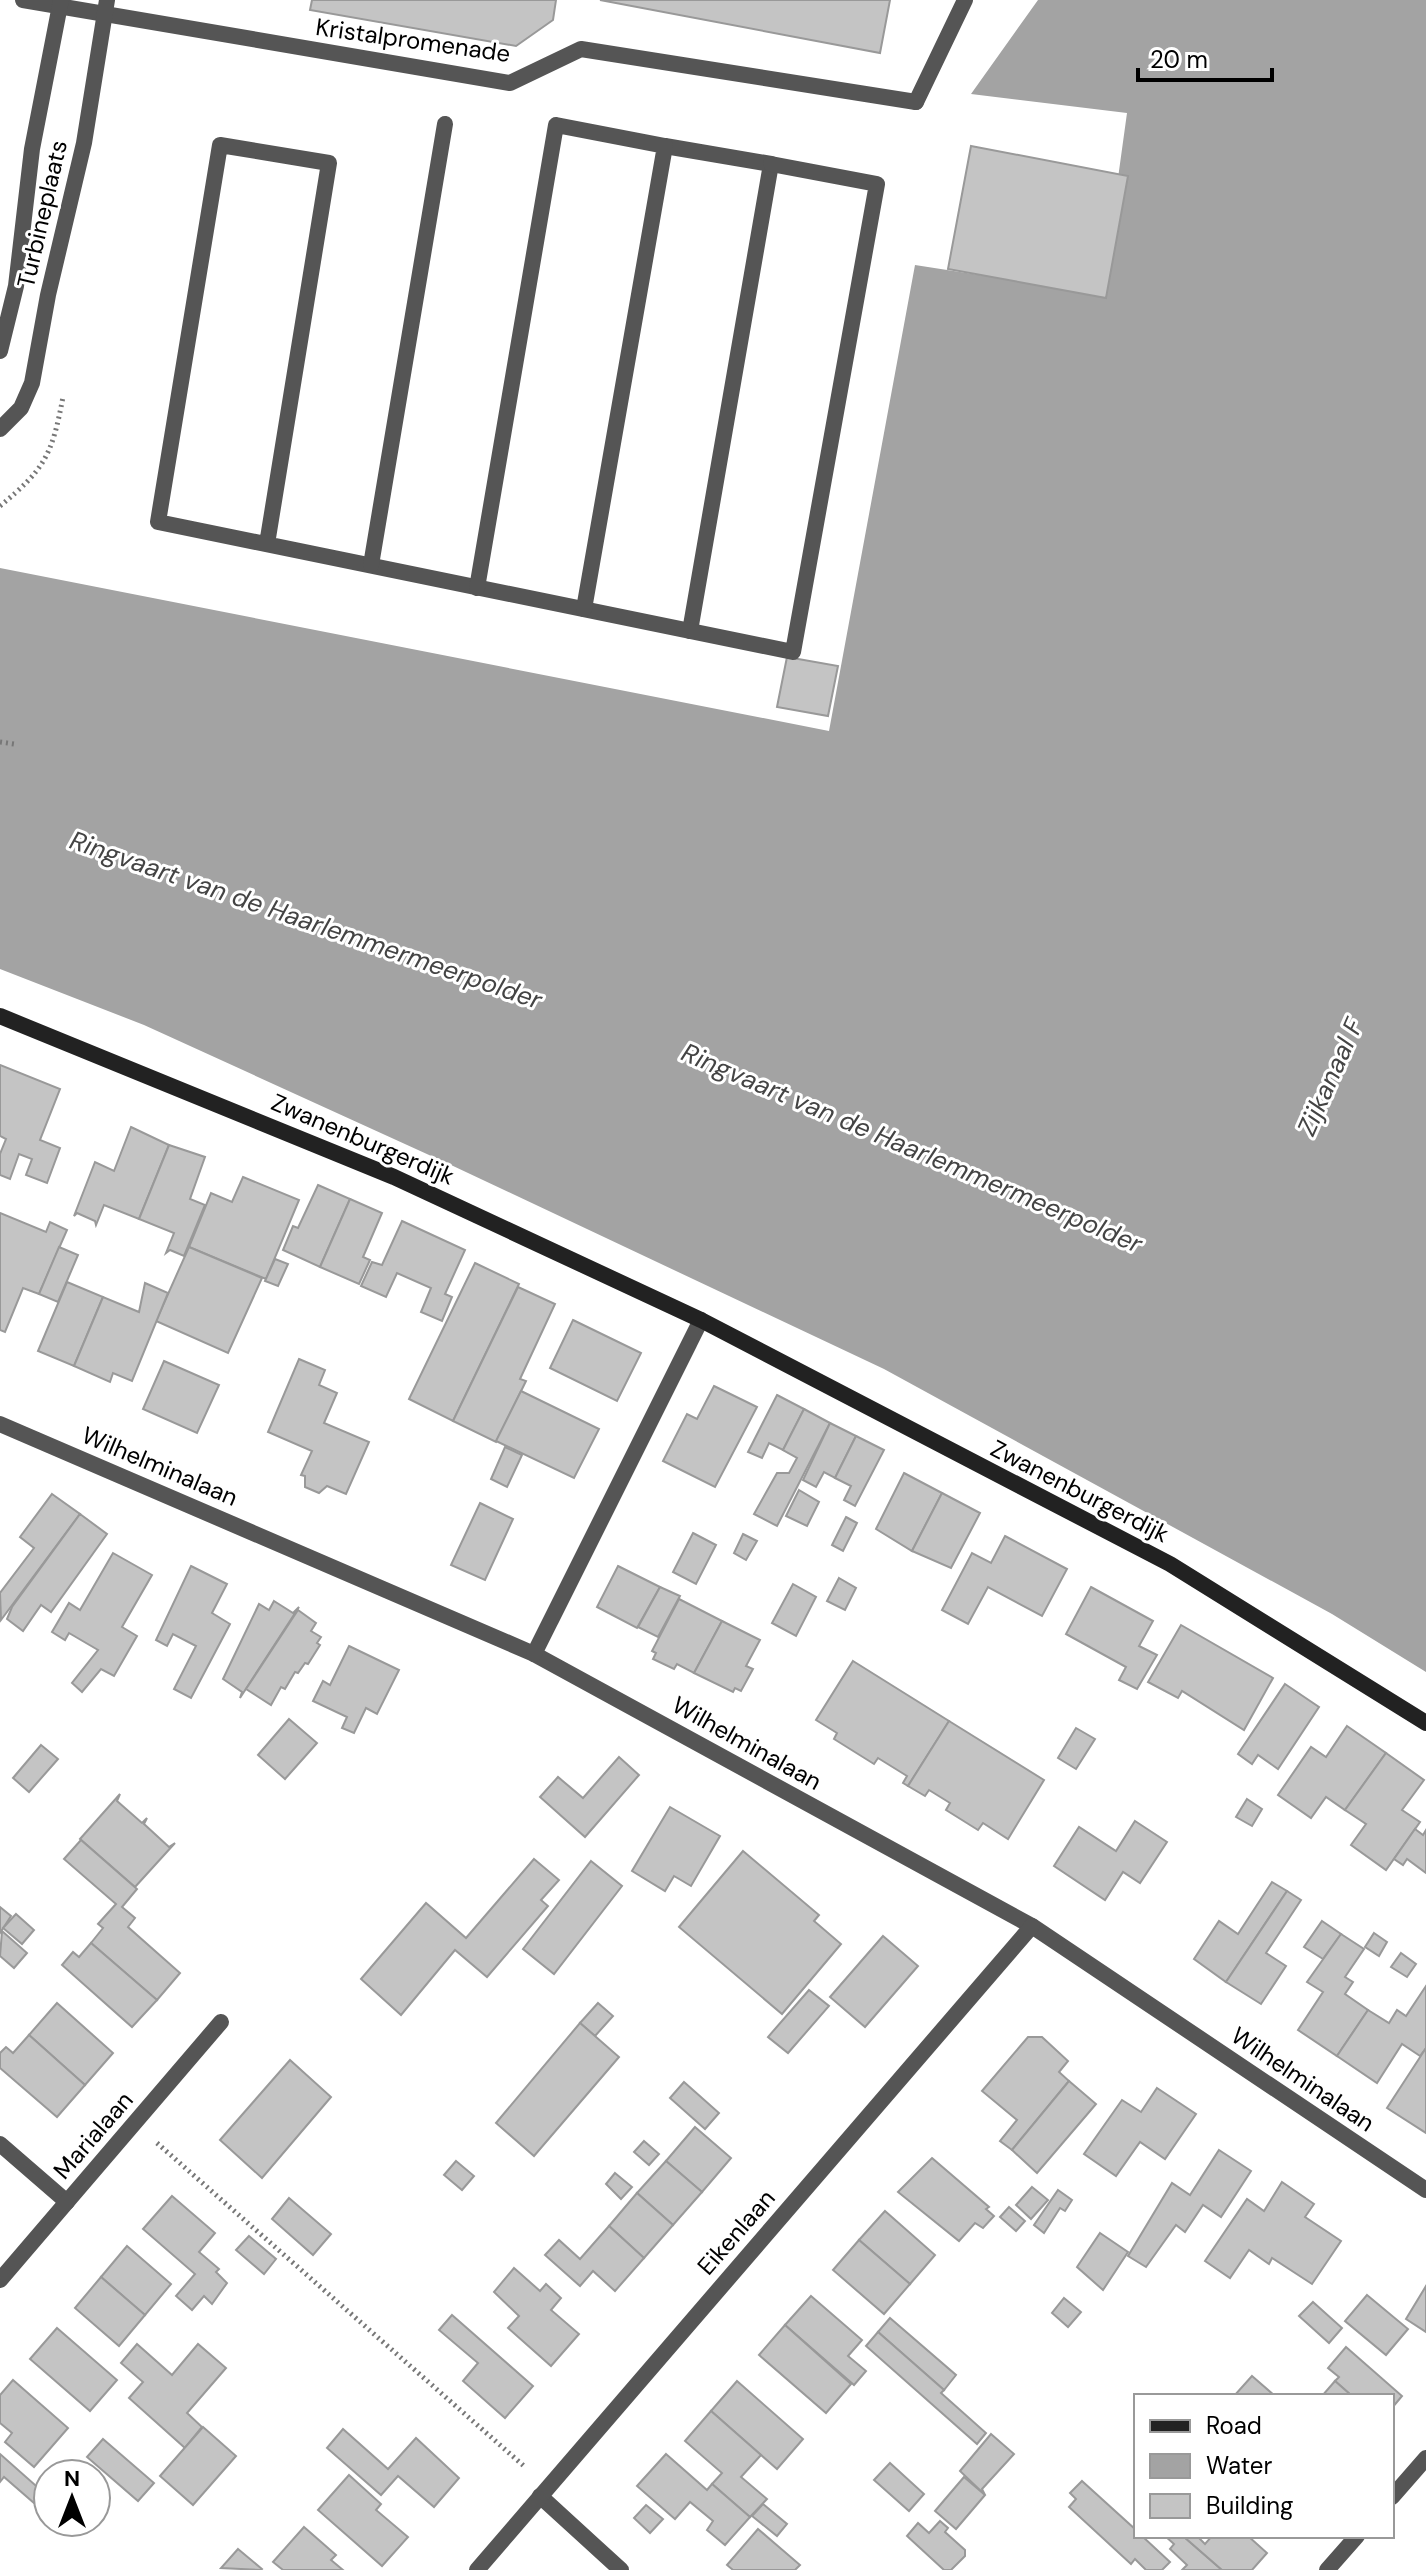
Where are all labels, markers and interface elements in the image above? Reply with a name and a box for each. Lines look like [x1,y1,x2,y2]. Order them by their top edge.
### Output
street label: Kristalpromenade [314,11,512,69]
scale bar [1138,32,1272,82]
text: 20 m [1150,44,1208,75]
street label: Turbineplaats [10,137,74,291]
water label: Ringvaart van de Haarlemmermeerpolder [65,823,548,1017]
water label: Zijkanaal F [1289,1012,1371,1141]
water label: Ringvaart van de Haarlemmermeerpolder [676,1035,1149,1261]
street label: Zwanenburgerdijk [267,1086,459,1192]
street label: Wilhelminalaan [77,1419,243,1513]
street label: Zwanenburgerdijk [986,1433,1174,1549]
street label: Wilhelminalaan [667,1689,827,1797]
street label: Wilhelminalaan [1225,2020,1381,2138]
street label: Marialaan [46,2085,140,2185]
street label: Eikenlaan [690,2183,782,2281]
legend [1134,2394,1394,2538]
text: Road [1206,2410,1262,2441]
text: Water [1206,2450,1272,2481]
north arrow [32,2458,112,2538]
text: N [64,2464,80,2493]
text: Building [1206,2490,1293,2521]

